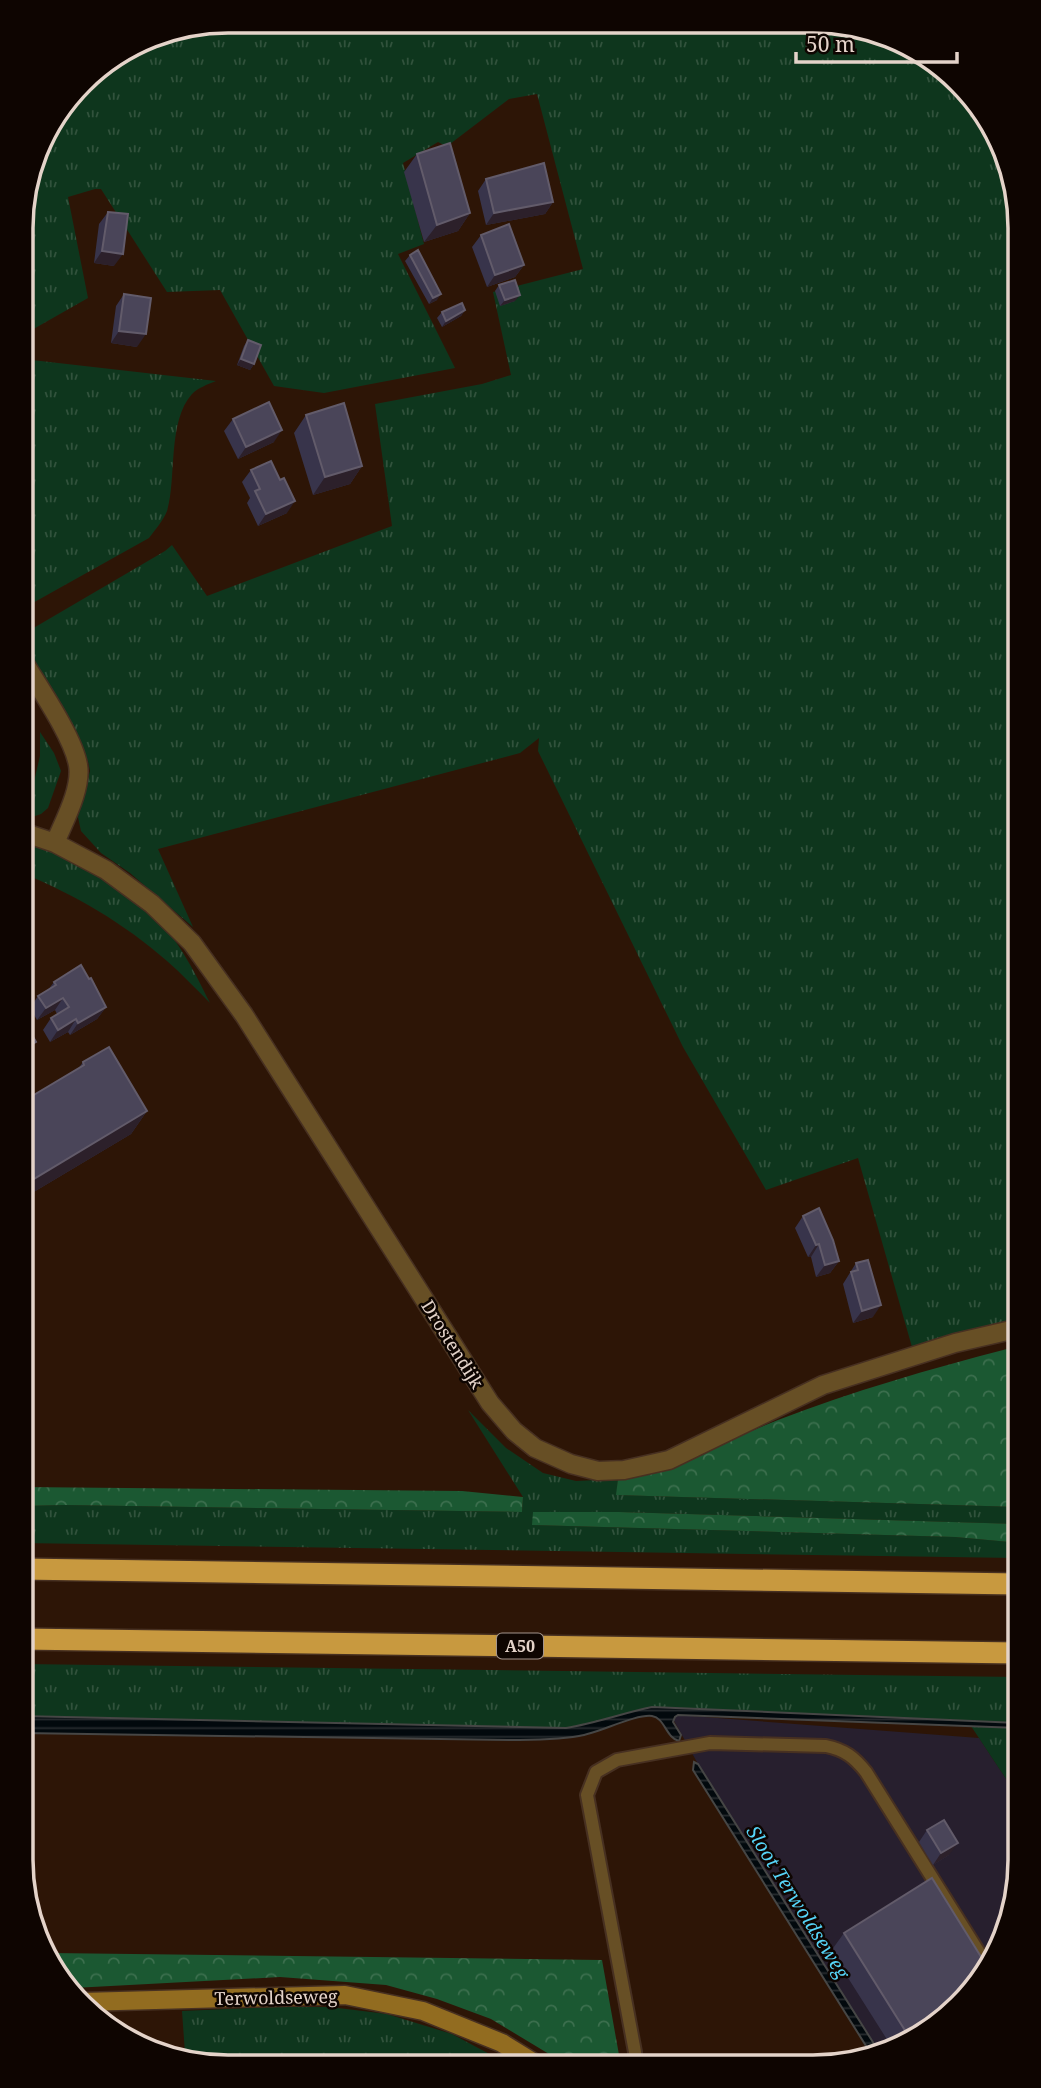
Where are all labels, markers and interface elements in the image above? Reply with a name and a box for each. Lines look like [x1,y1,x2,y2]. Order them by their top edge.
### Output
scale bar [796,21,957,65]
text: 50 m [806,30,855,58]
street label: Drostendijk [416,1295,490,1393]
road number: A50 [497,1634,543,1658]
water label: Sloot Terwoldseweg [740,1820,856,1985]
street label: Terwoldseweg [214,1984,338,2010]

